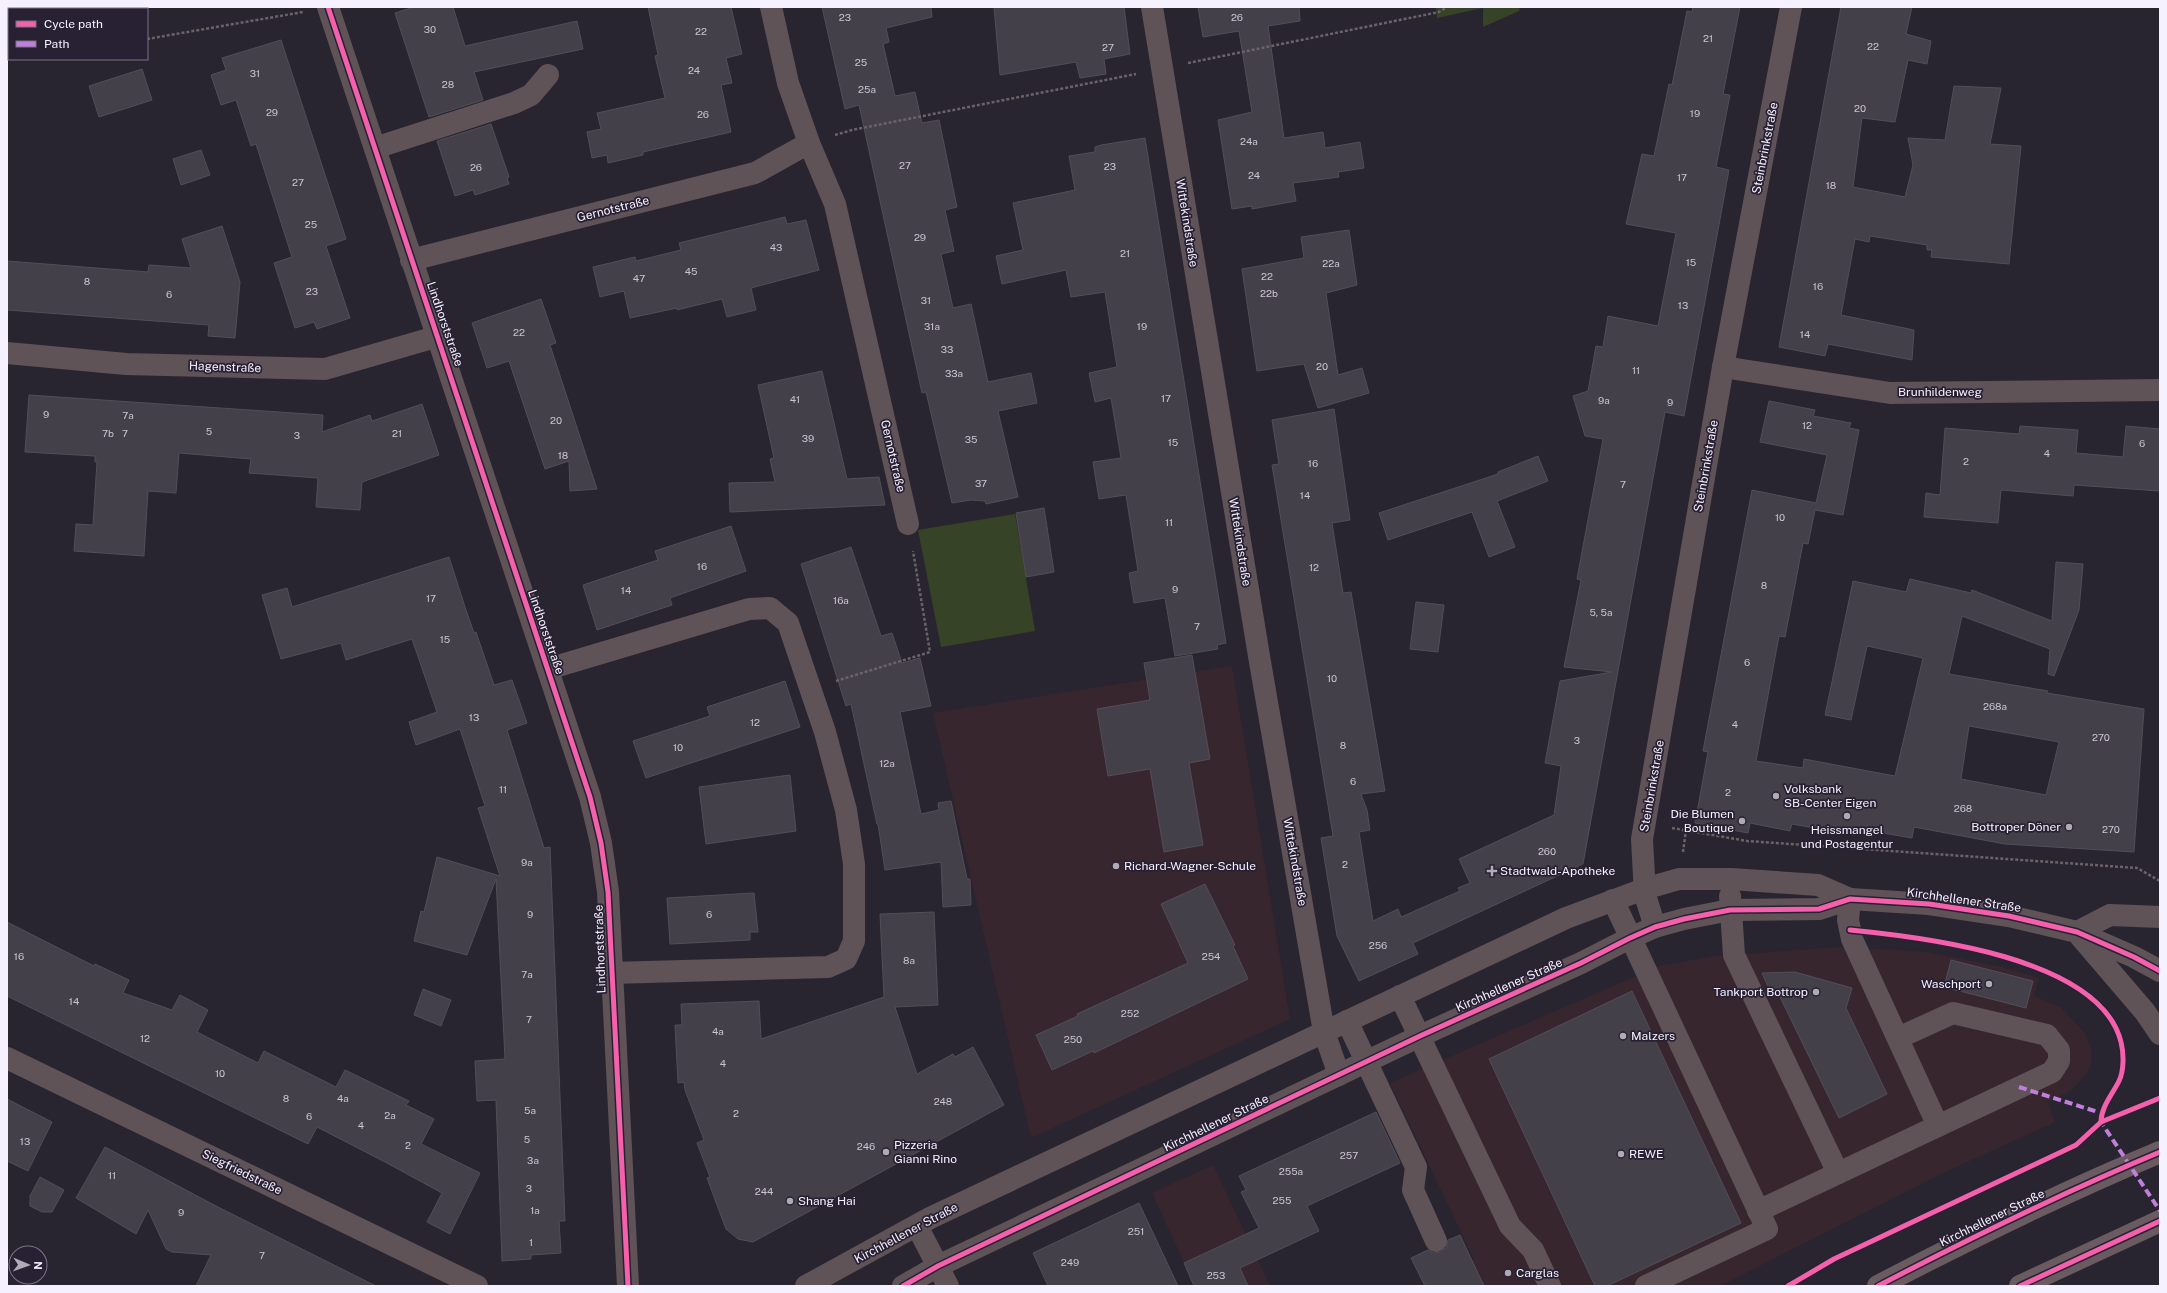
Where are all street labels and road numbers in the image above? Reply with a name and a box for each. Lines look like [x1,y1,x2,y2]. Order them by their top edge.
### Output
street label: Steinbrinkstraße [1749,101,1781,195]
street label: Wittekindstraße [1173,178,1201,268]
street label: Gernotstraße [575,193,651,225]
street label: Lindhorststraße [424,280,466,368]
street label: Hagenstraße [189,359,262,375]
street label: Brunhildenweg [1898,385,1982,399]
street label: Gernotstraße [878,418,908,494]
street label: Steinbrinkstraße [1691,419,1721,513]
street label: Wittekindstraße [1226,497,1254,587]
street label: Lindhorststraße [525,588,567,676]
street label: Steinbrinkstraße [1637,739,1667,833]
street label: Wittekindstraße [1280,817,1310,907]
street label: Kirchhellener Straße [1906,885,2022,915]
street label: Lindhorststraße [591,904,609,994]
street label: Kirchhellener Straße [1453,955,1565,1015]
street label: Kirchhellener Straße [1161,1091,1271,1155]
street label: Siegfriedstraße [200,1147,284,1198]
street label: Kirchhellener Straße [1937,1186,2047,1250]
street label: Kirchhellener Straße [852,1200,960,1266]

